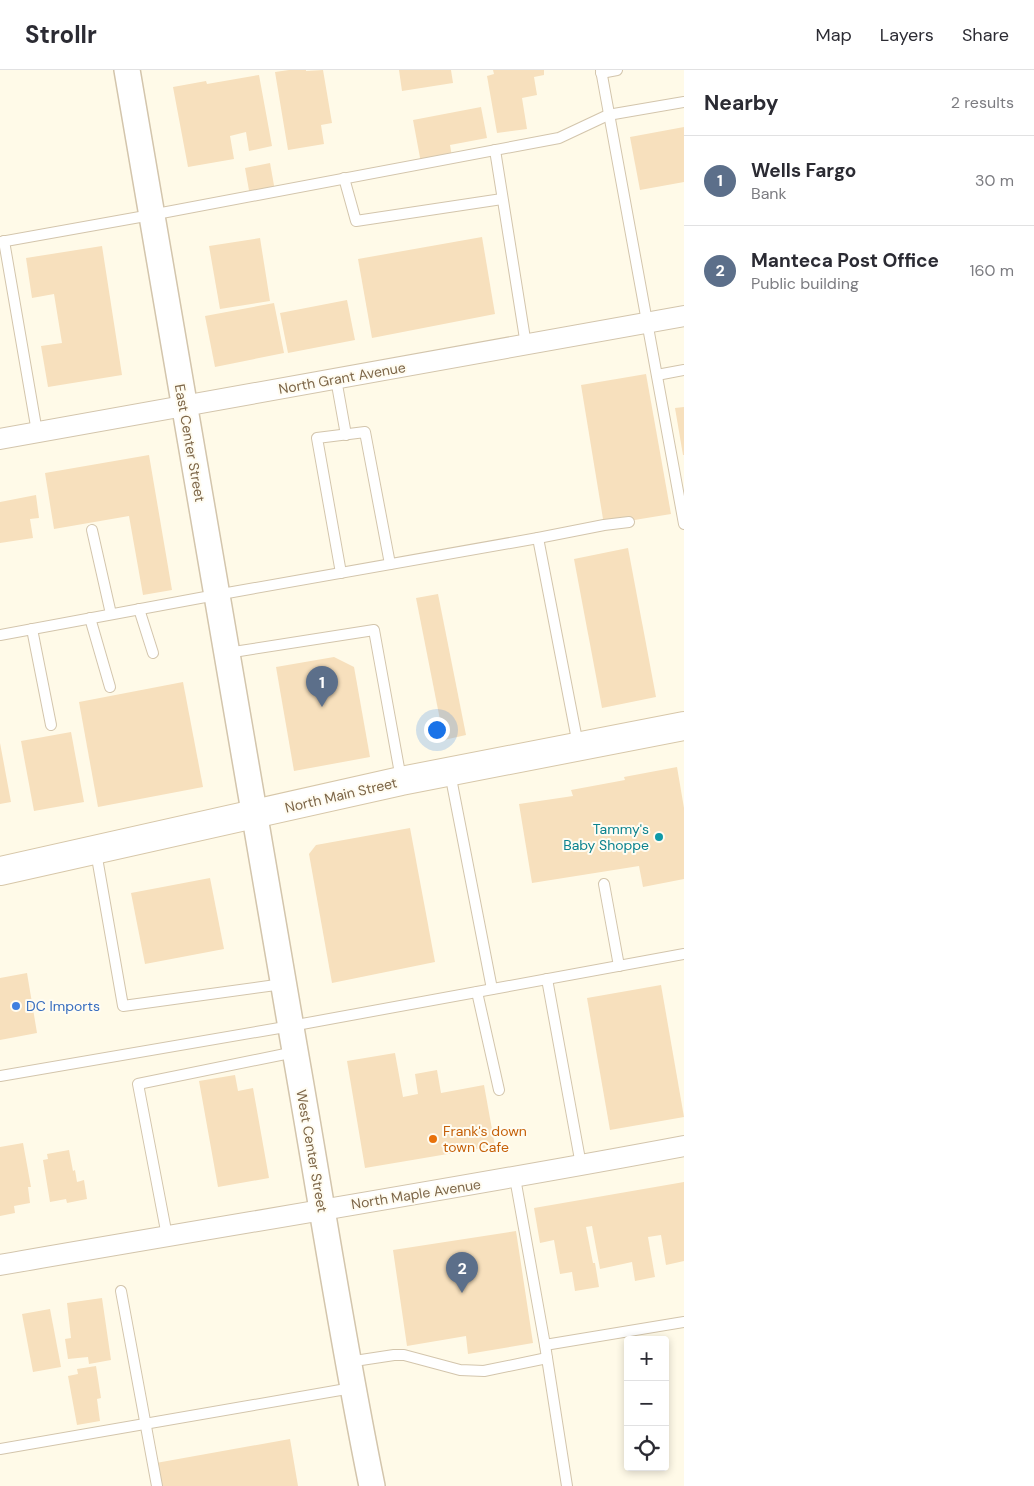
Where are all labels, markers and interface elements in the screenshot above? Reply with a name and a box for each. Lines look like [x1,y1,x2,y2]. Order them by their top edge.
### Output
text: Strollr [25,19,97,50]
text: Map [816,23,852,47]
text: Layers [880,23,934,47]
text: Share [962,23,1009,47]
text: Nearby [704,89,778,117]
text: 2 results [951,92,1014,113]
text: Wells Fargo [751,158,856,183]
text: 1 [717,170,723,191]
text: 30 m [975,170,1014,191]
text: Bank [751,183,787,204]
text: Manteca Post Office [751,248,939,273]
text: 2 [715,260,725,281]
text: 160 m [970,260,1014,281]
text: Public building [751,273,859,294]
street label: North Grant Avenue [277,358,407,398]
street label: East Center Street [171,383,209,503]
pin: 1 [306,666,338,707]
your location [424,717,450,743]
street label: North Main Street [283,773,399,817]
place label: Tammy's Baby Shoppe [563,820,649,854]
marker: Tammy's Baby Shoppe [653,831,665,843]
place label: DC Imports [26,997,100,1015]
marker: DC Imports [10,1000,22,1012]
street label: West Center Street [292,1088,332,1214]
place label: Frank's down town Cafe [443,1122,527,1156]
marker: Frank's down town Cafe [427,1133,439,1145]
street label: North Maple Avenue [350,1175,482,1213]
pin: 2 [446,1252,478,1293]
map controls [624,1336,669,1471]
button: + [624,1336,669,1381]
button: − [624,1381,669,1426]
button: locate [624,1426,669,1471]

